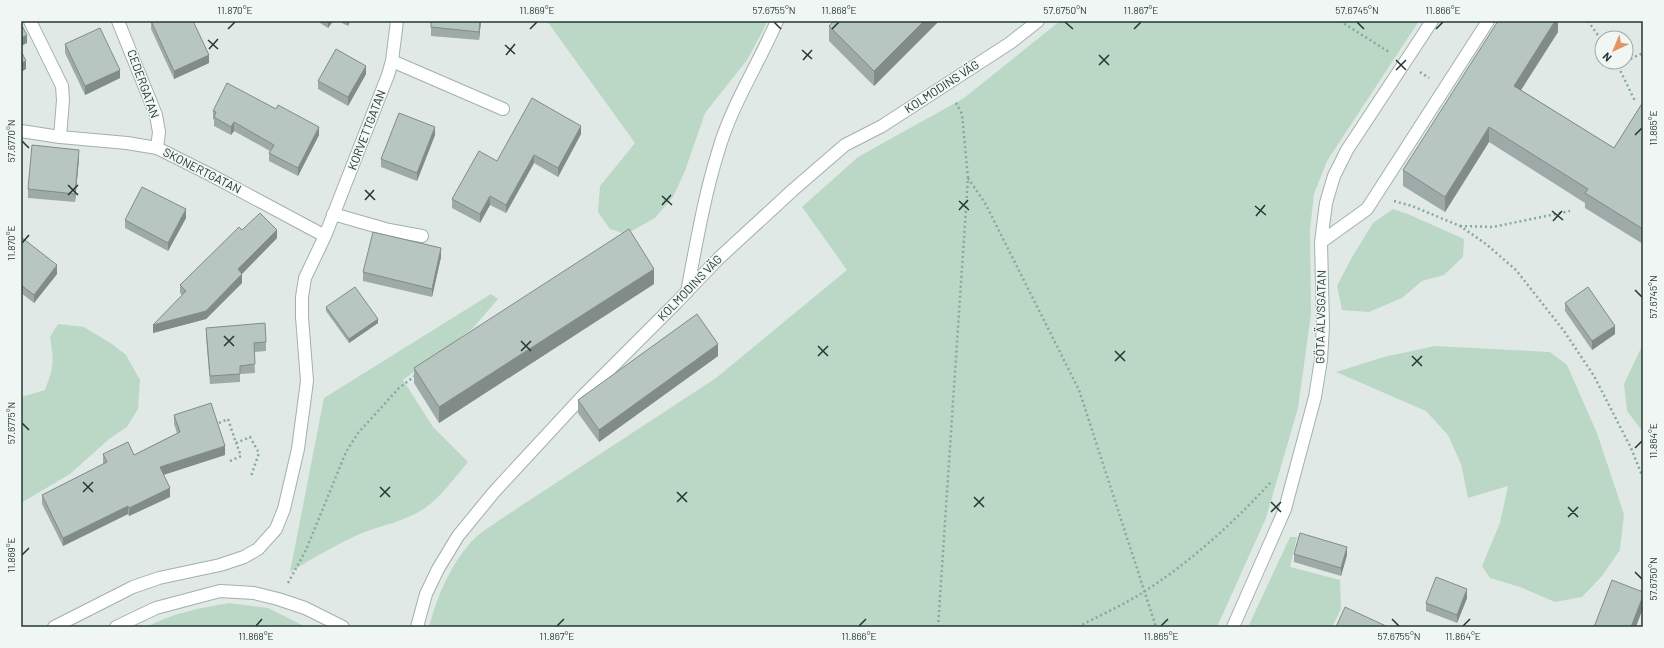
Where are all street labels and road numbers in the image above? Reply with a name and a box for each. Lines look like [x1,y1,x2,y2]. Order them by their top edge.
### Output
street label: CEDERGATAN [125,47,163,120]
street label: KOLMODINS VÄG [902,57,981,115]
street label: KORVETTGATAN [344,88,388,172]
street label: SKONERTGATAN [161,144,244,196]
street label: KOLMODINS VÄG [654,252,724,323]
street label: GÖTA ÄLVSGATAN [1312,270,1328,364]

